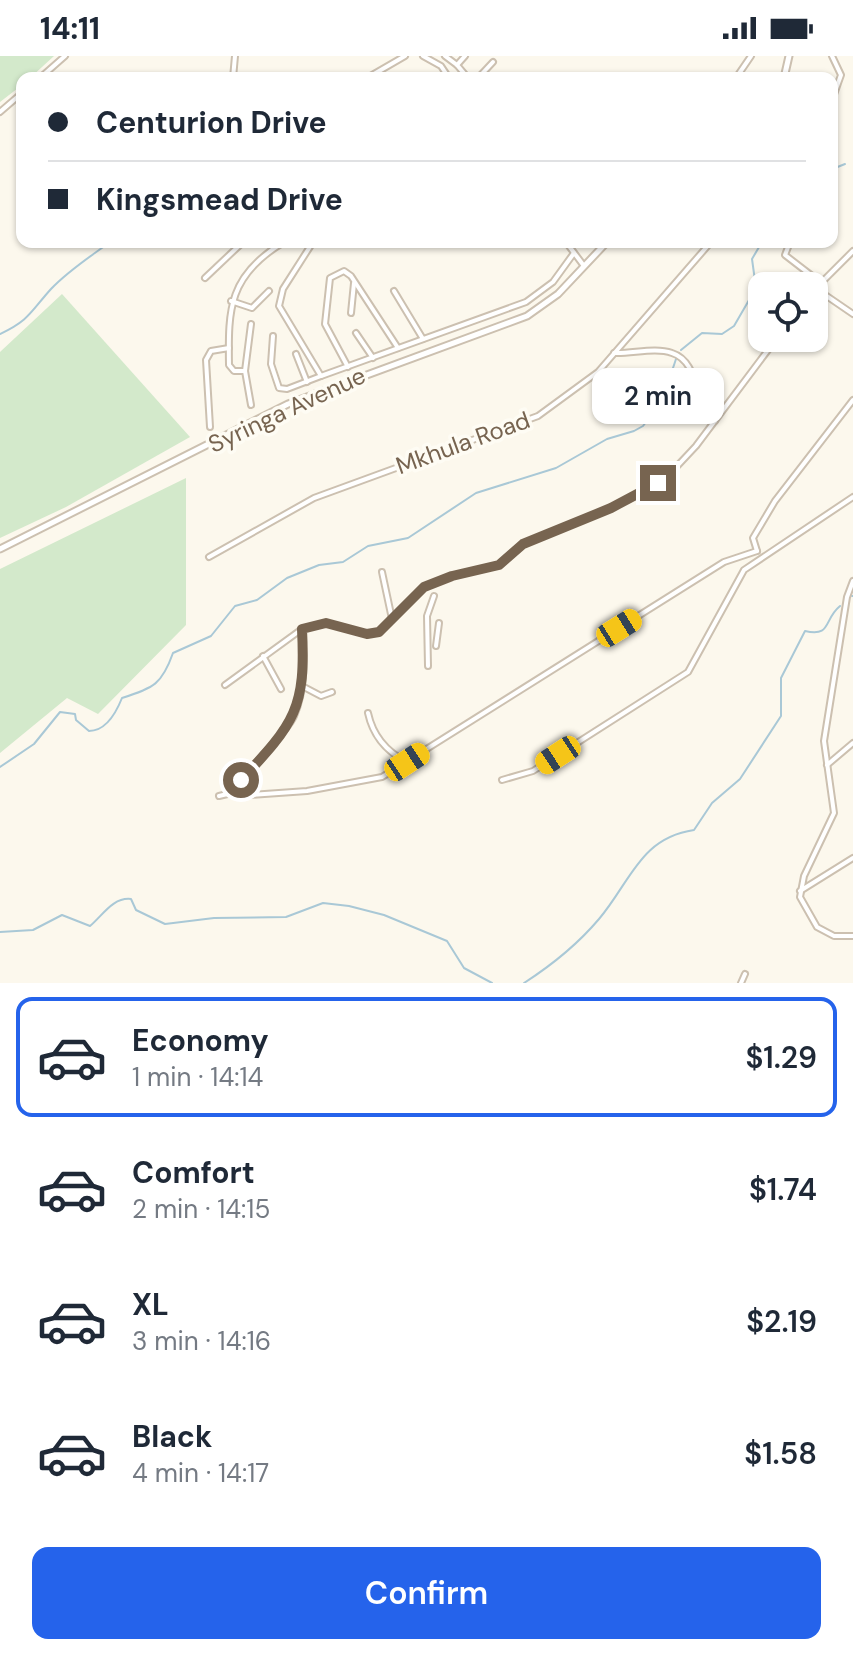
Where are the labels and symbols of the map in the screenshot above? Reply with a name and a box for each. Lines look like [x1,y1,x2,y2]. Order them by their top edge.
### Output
street label: Syringa Avenue [203,360,370,460]
callout: 2 min [592,367,724,423]
street label: Mkhula Road [392,404,534,481]
route end [640,465,676,501]
car [592,605,646,651]
car [531,732,585,778]
car [380,739,434,785]
route start [223,762,259,798]

